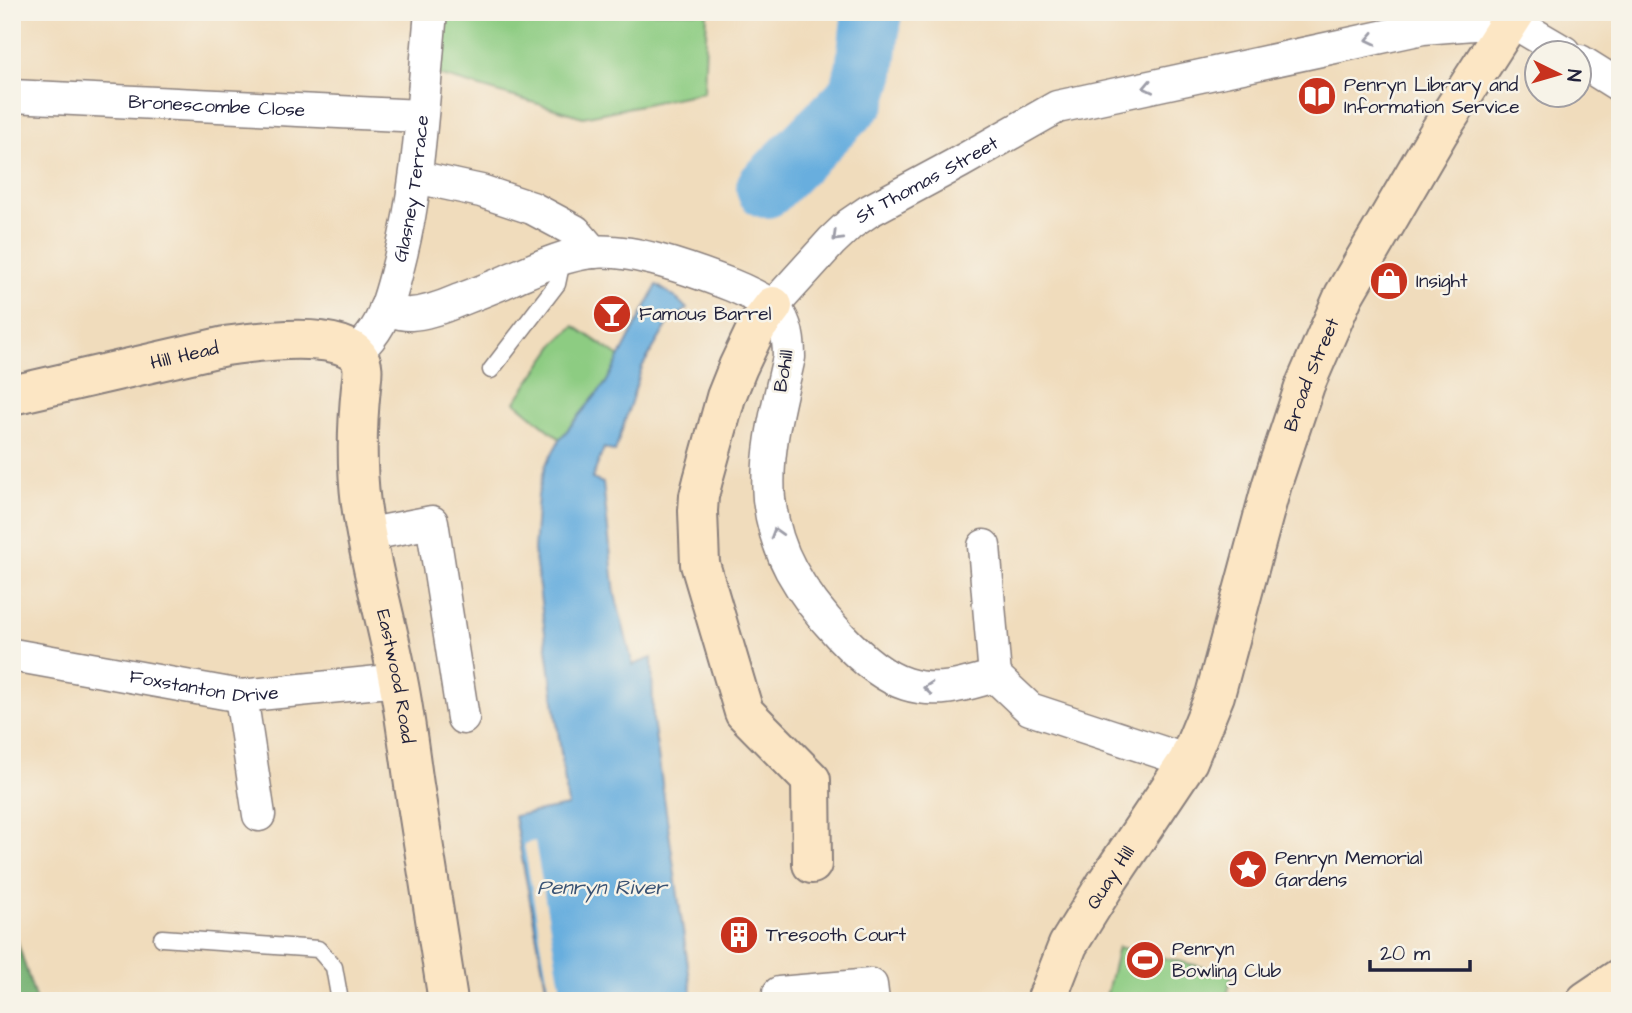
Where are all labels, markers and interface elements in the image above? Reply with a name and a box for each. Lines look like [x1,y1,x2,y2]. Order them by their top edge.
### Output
one-way arrow [1365,30,1377,45]
north arrow [1524,38,1594,108]
text: N [1559,68,1587,83]
place label: Penryn Library and Information Service [1344,72,1520,121]
library icon: Penryn Library and Information Service [1296,75,1338,117]
one-way arrow [1142,78,1154,93]
street label: Bronescombe Close [128,88,306,124]
street label: Glasney Terrace [386,114,436,265]
street label: St Thomas Street [849,129,1003,230]
one-way arrow [832,229,845,242]
shop icon: Insight [1368,260,1410,302]
place label: Insight [1416,268,1468,296]
bar icon: Famous Barrel [591,293,633,335]
place label: Famous Barrel [639,301,772,328]
street label: Broad Street [1277,313,1346,435]
street label: Hill Head [148,334,222,376]
street label: Bohill [767,348,801,394]
one-way arrow [770,527,785,539]
street label: Eastwood Road [369,607,422,745]
street label: Foxstanton Drive [127,663,280,710]
one-way arrow [922,681,933,696]
street label: Quay Hill [1080,840,1141,915]
place label: Penryn Memorial Gardens [1275,845,1422,894]
place icon: Penryn Memorial Gardens [1227,848,1269,890]
water label: Penryn River [537,873,669,903]
building icon: Tresooth Court [718,914,760,956]
place label: Tresooth Court [766,922,906,949]
scale bar [1370,929,1469,973]
place label: Penryn Bowling Club [1172,936,1281,986]
sports icon: Penryn Bowling Club [1124,939,1166,981]
text: 20 m [1380,939,1431,968]

